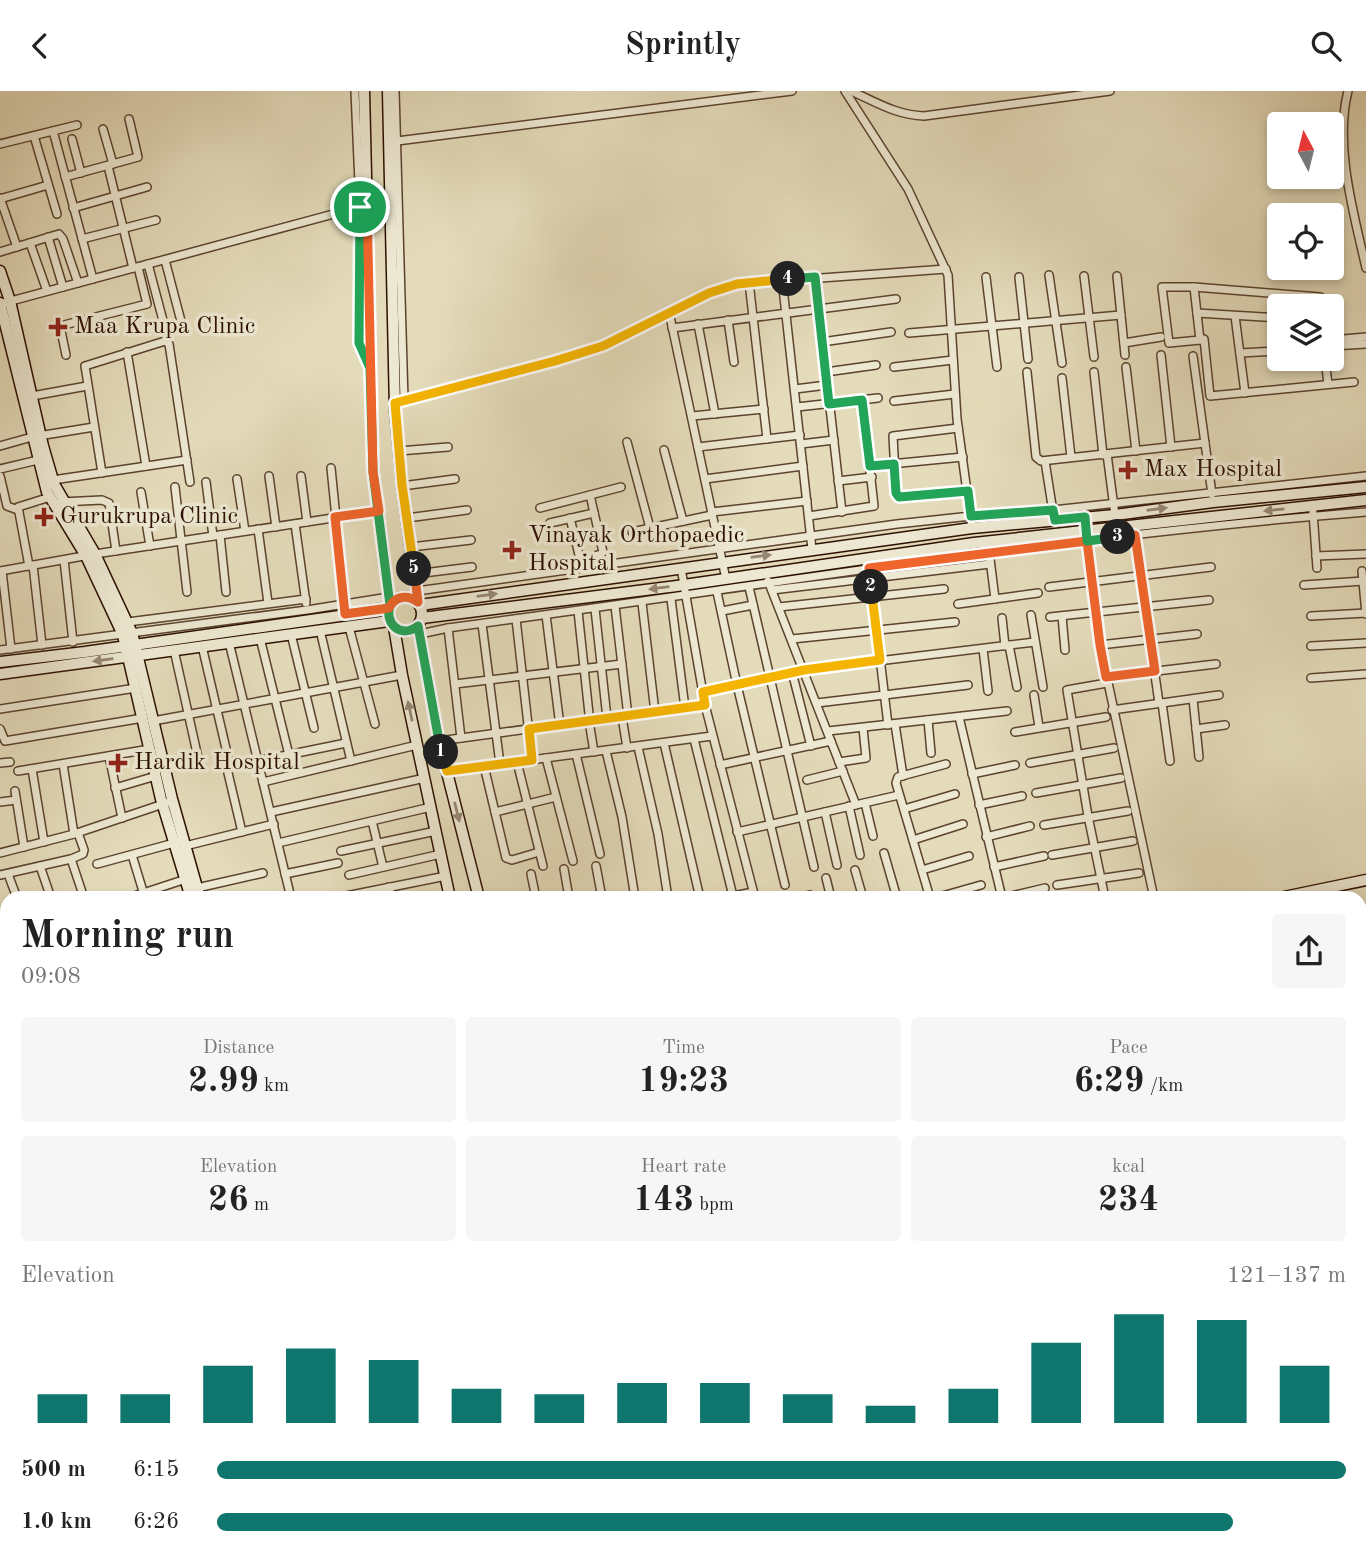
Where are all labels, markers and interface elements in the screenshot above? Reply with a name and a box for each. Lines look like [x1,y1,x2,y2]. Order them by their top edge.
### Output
icon: back [21,27,59,65]
icon: search [1307,27,1345,65]
text: Sprintly [625,30,741,62]
north arrow [1267,112,1344,189]
map controls [1267,112,1344,371]
pin [330,177,390,237]
icon: arrive [341,188,379,226]
button: locate [1267,203,1344,280]
pin: 4 [770,261,806,297]
text: 4 [782,269,793,288]
button: layers [1267,294,1344,371]
place label: Maa Krupa Clinic [74,315,255,339]
marker: Maa Krupa Clinic [48,317,68,337]
place label: Max Hospital [1144,458,1282,482]
marker: Max Hospital [1118,460,1138,480]
one-way arrow [1146,504,1168,515]
one-way arrow [1263,504,1285,515]
place label: Gurukrupa Clinic [60,505,238,529]
marker: Gurukrupa Clinic [34,507,54,527]
pin: 3 [1100,519,1136,555]
place label: Vinayak Orthopaedic Hospital [528,524,744,576]
text: 3 [1112,527,1123,546]
marker: Vinayak Orthopaedic Hospital [502,540,522,560]
one-way arrow [750,551,772,562]
pin: 5 [396,552,432,587]
text: 5 [408,559,419,578]
pin: 2 [854,569,888,605]
text: 2 [865,577,876,596]
one-way arrow [648,582,670,593]
one-way arrow [477,589,499,600]
one-way arrow [92,654,114,665]
one-way arrow [404,700,415,722]
pin: 1 [424,735,458,769]
text: 1 [435,742,446,761]
place label: Hardik Hospital [134,751,300,775]
marker: Hardik Hospital [108,753,128,773]
one-way arrow [452,801,463,823]
button: share [1272,914,1346,988]
text: Morning run [21,918,234,956]
text: 09:08 [21,965,81,988]
text: Distance [203,1039,274,1058]
text: Time [662,1039,705,1058]
text: Pace [1109,1039,1148,1058]
text: 2.99 [188,1064,259,1099]
text: 19:23 [638,1064,729,1099]
text: 6:29 [1074,1064,1144,1099]
text: km [259,1077,289,1096]
text: /km [1144,1077,1183,1096]
text: Elevation [200,1158,277,1177]
text: Heart rate [641,1158,726,1177]
text: kcal [1112,1158,1145,1177]
text: 26 [208,1183,249,1218]
text: 143 [633,1183,694,1218]
text: 234 [1098,1183,1159,1218]
text: m [249,1196,269,1215]
text: bpm [694,1196,734,1215]
text: Elevation [21,1264,115,1287]
text: 121–137 m [1227,1264,1346,1287]
text: 500 m [21,1458,86,1481]
text: 6:15 [133,1458,179,1481]
text: 1.0 km [21,1510,92,1533]
text: 6:26 [133,1510,179,1533]

